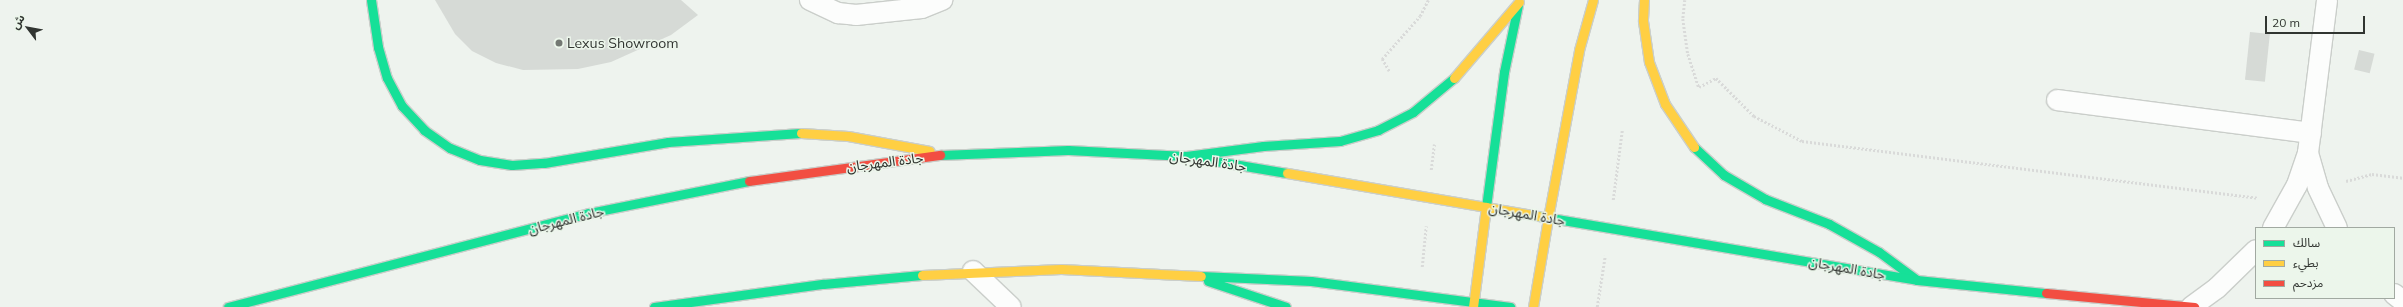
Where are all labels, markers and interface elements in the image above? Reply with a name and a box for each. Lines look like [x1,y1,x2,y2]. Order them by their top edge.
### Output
north arrow [8,8,48,48]
scale bar [2267,8,2367,34]
text: ش [8,12,28,32]
text: 20 m [2272,15,2300,30]
place label: Lexus Showroom [567,35,679,51]
marker: Lexus Showroom [554,38,564,48]
street label: جادة المهرجان [1169,147,1247,175]
street label: جادة المهرجان [846,149,924,175]
street label: جادة المهرجان [1487,199,1567,229]
street label: جادة المهرجان [526,202,606,238]
legend [2255,227,2395,299]
text: سالك [2293,235,2320,250]
street label: جادة المهرجان [1807,253,1887,283]
text: بطيء [2293,255,2319,270]
text: مزدحم [2293,275,2323,290]

